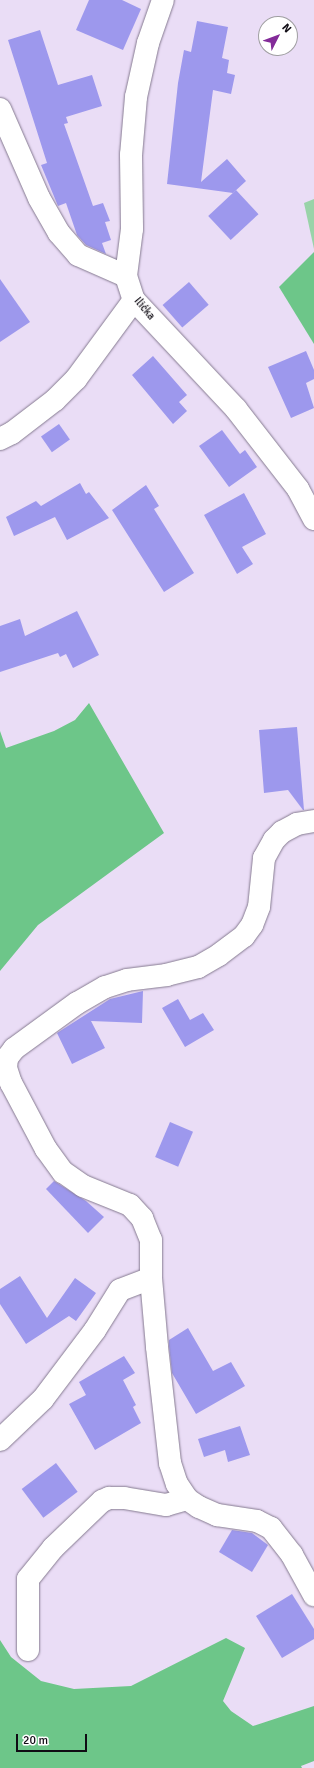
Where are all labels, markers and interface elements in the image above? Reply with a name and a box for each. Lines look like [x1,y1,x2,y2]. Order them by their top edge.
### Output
north arrow [258,16,298,56]
text: N [279,21,294,35]
street label: Ilićka [131,295,157,323]
scale bar [18,1726,89,1752]
text: 20 m [23,1733,48,1748]

